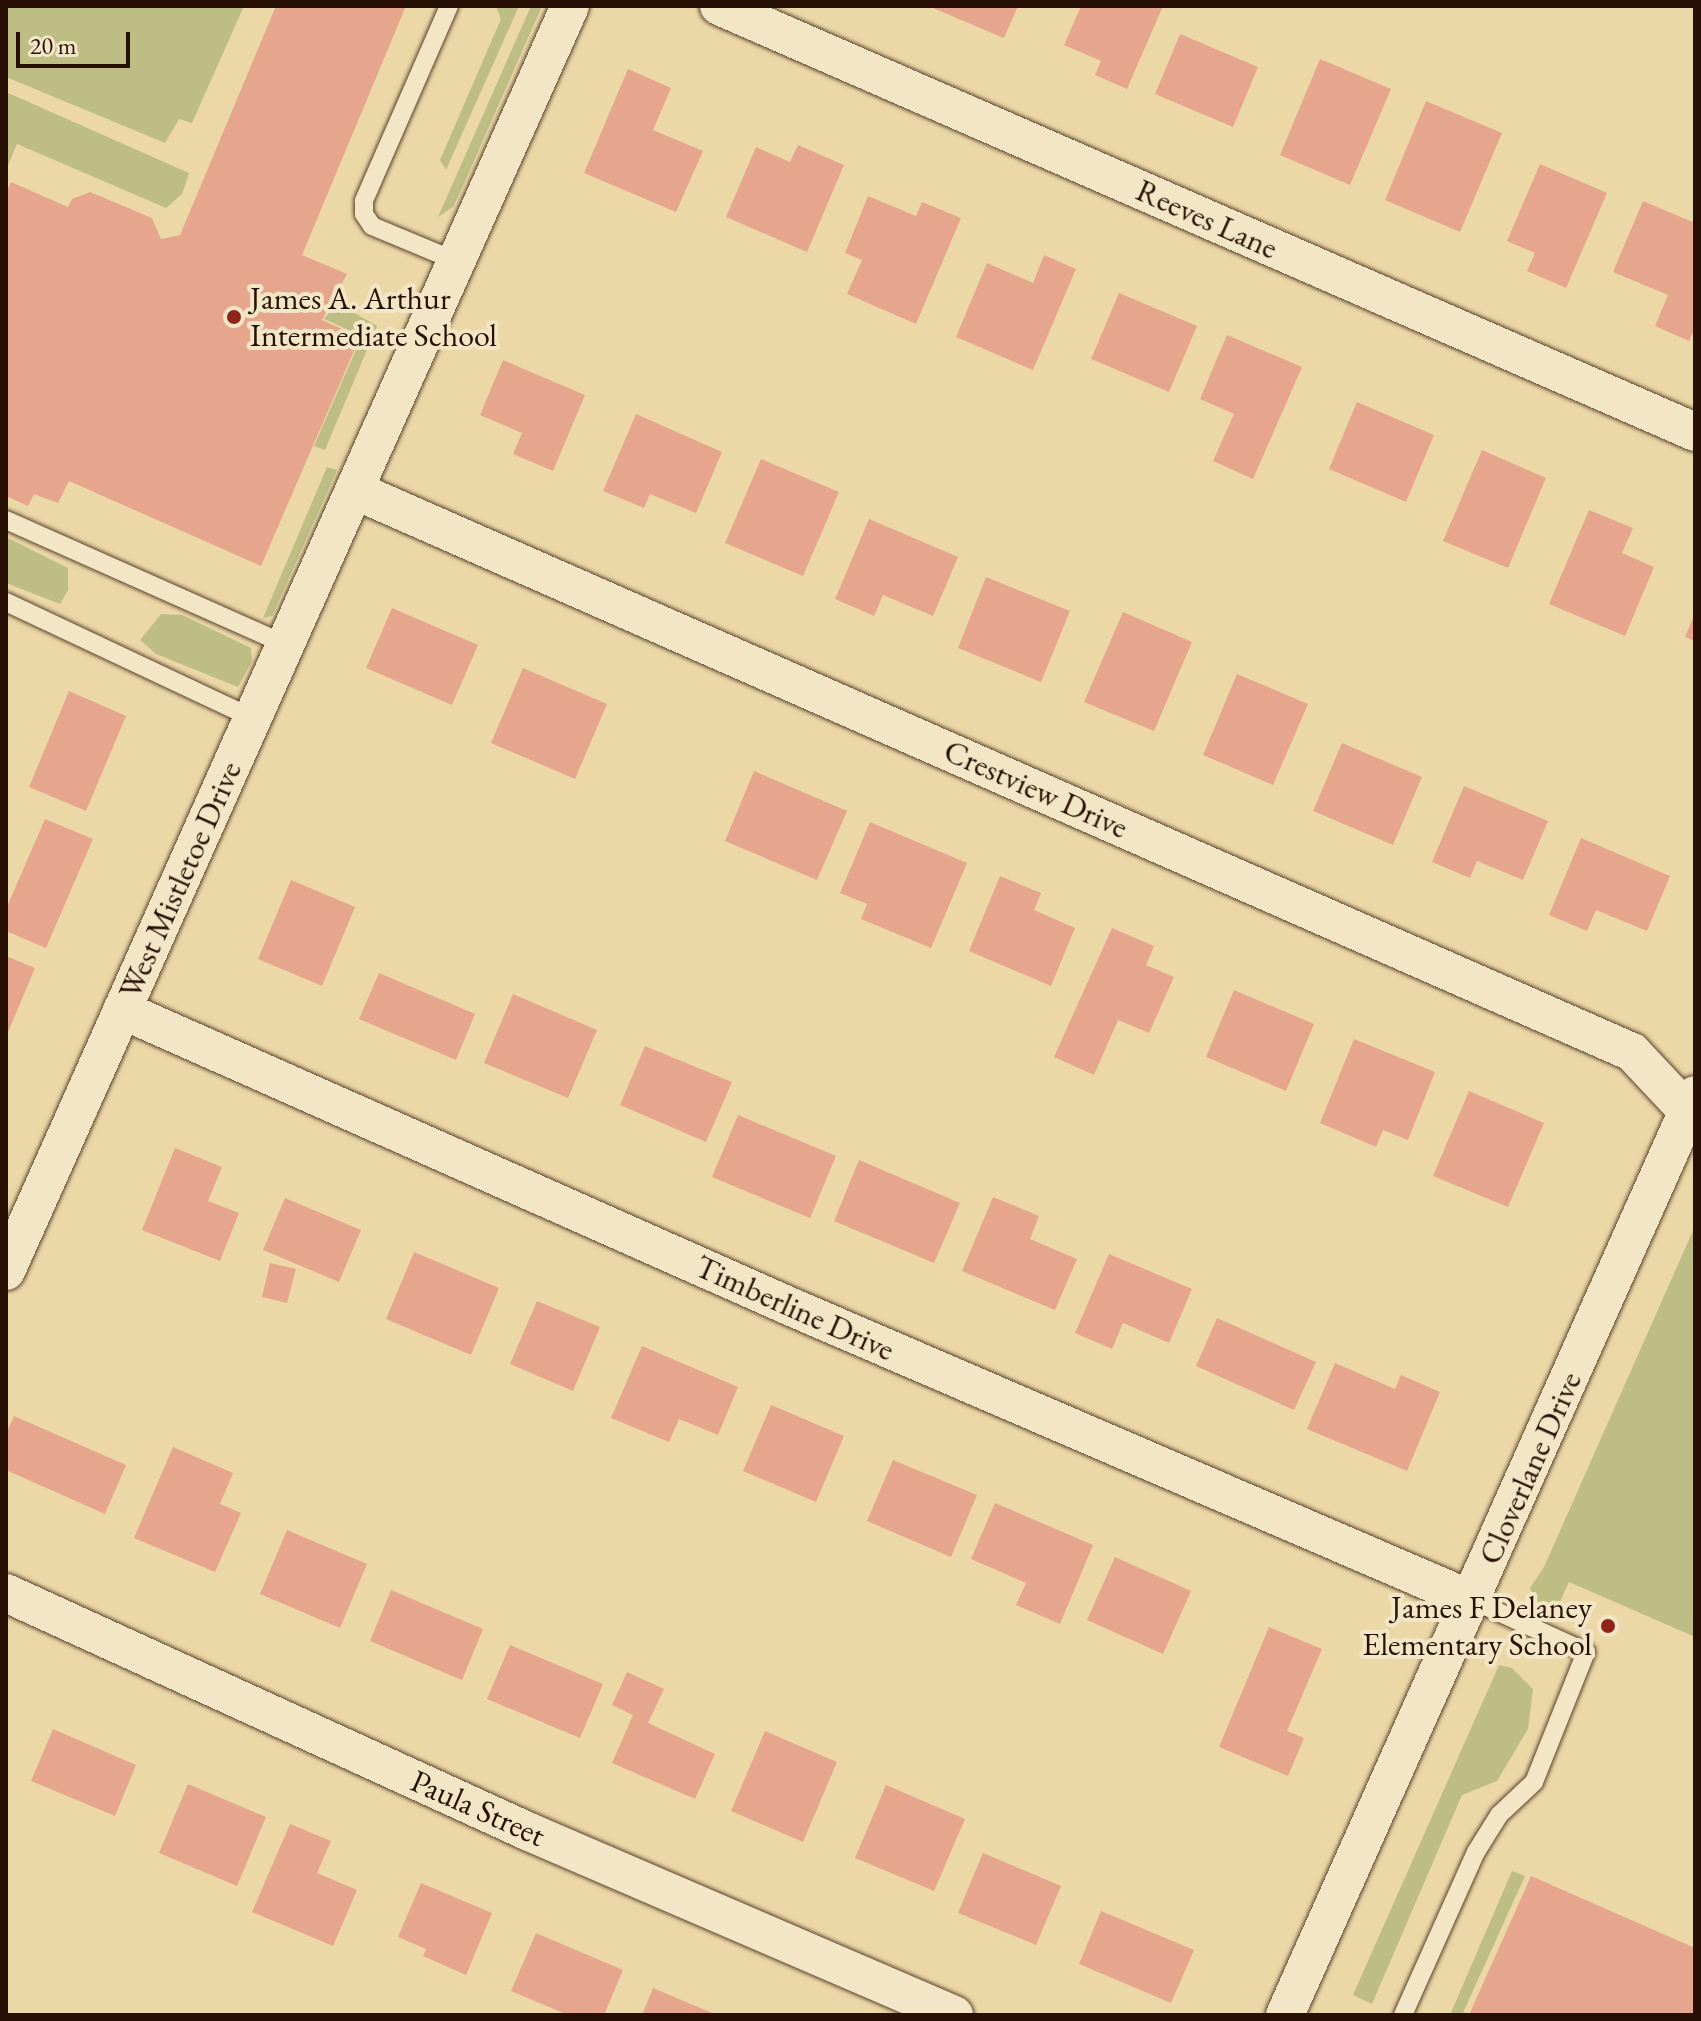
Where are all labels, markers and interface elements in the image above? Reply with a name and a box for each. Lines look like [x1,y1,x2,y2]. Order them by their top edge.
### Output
scale bar [20,16,134,66]
text: 20 m [30,30,77,61]
street label: Reeves Lane [1130,171,1284,267]
place label: James A. Arthur Intermediate School [250,280,497,355]
marker: James A. Arthur Intermediate School [225,308,243,326]
street label: Crestview Drive [938,731,1134,847]
street label: West Mistletoe Drive [110,755,250,1005]
street label: Timberline Drive [690,1247,900,1369]
street label: Cloverlane Drive [1470,1366,1590,1570]
place label: James F Delaney Elementary School [1362,1589,1592,1664]
marker: James F Delaney Elementary School [1599,1617,1617,1635]
street label: Paula Street [405,1761,551,1855]

